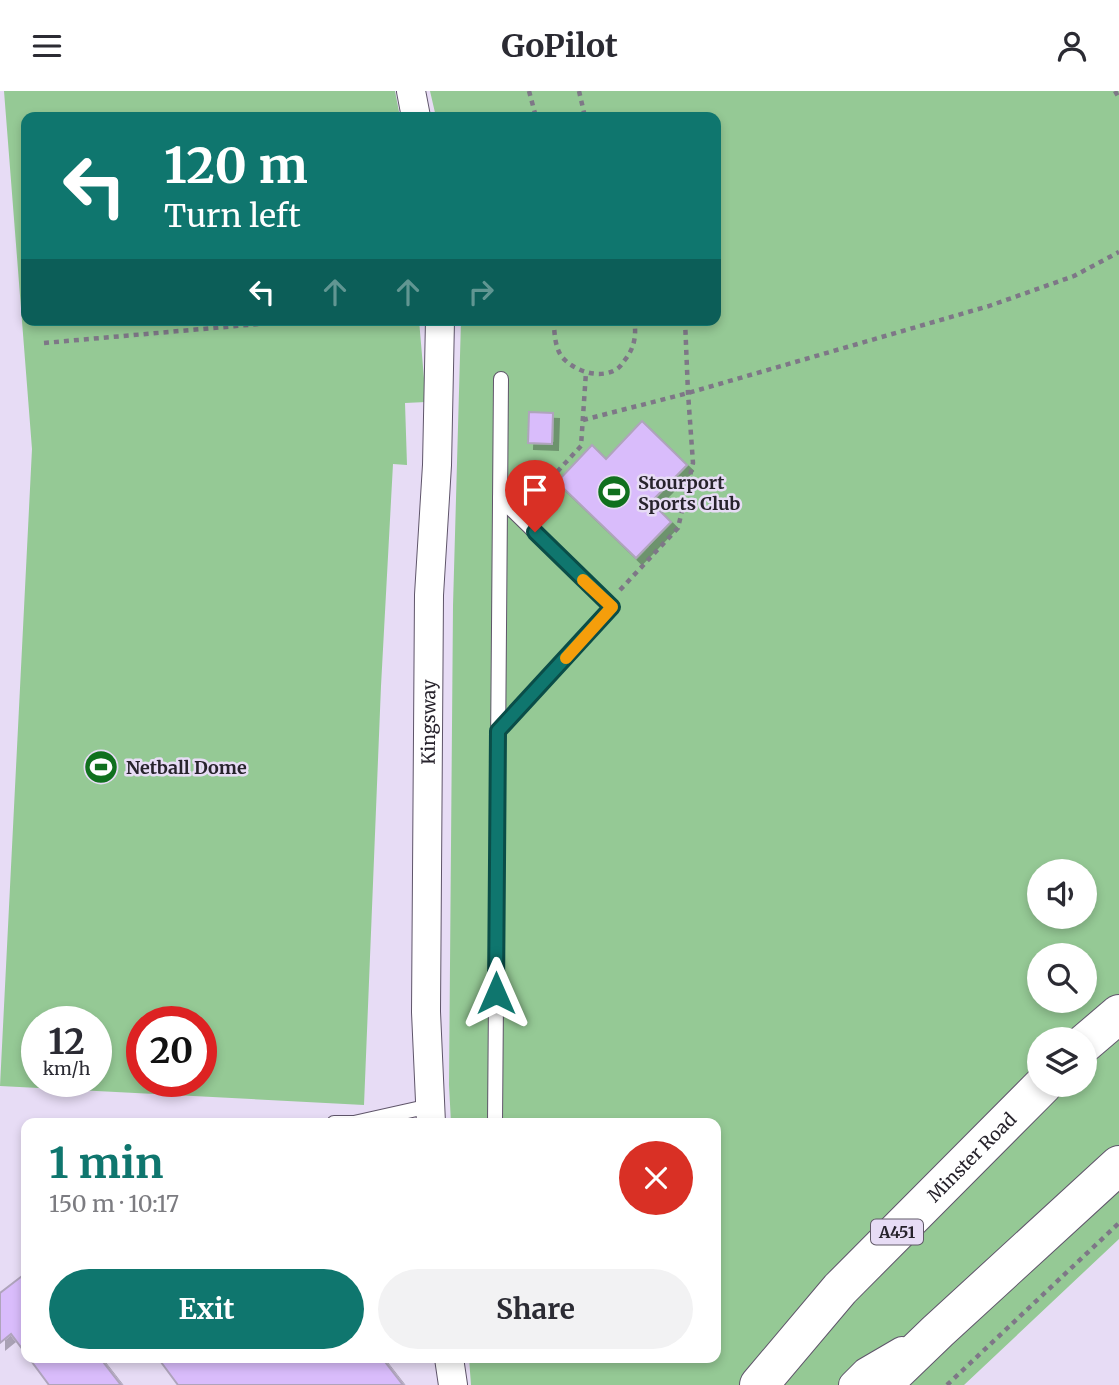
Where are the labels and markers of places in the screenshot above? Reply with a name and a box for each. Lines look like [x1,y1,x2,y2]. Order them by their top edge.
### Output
pin [505,460,565,532]
place label: Stourport Sports Club [638,471,740,515]
sports icon: Stourport Sports Club [595,473,633,511]
sports icon: Netball Dome [82,748,120,786]
place label: Netball Dome [126,756,247,779]

